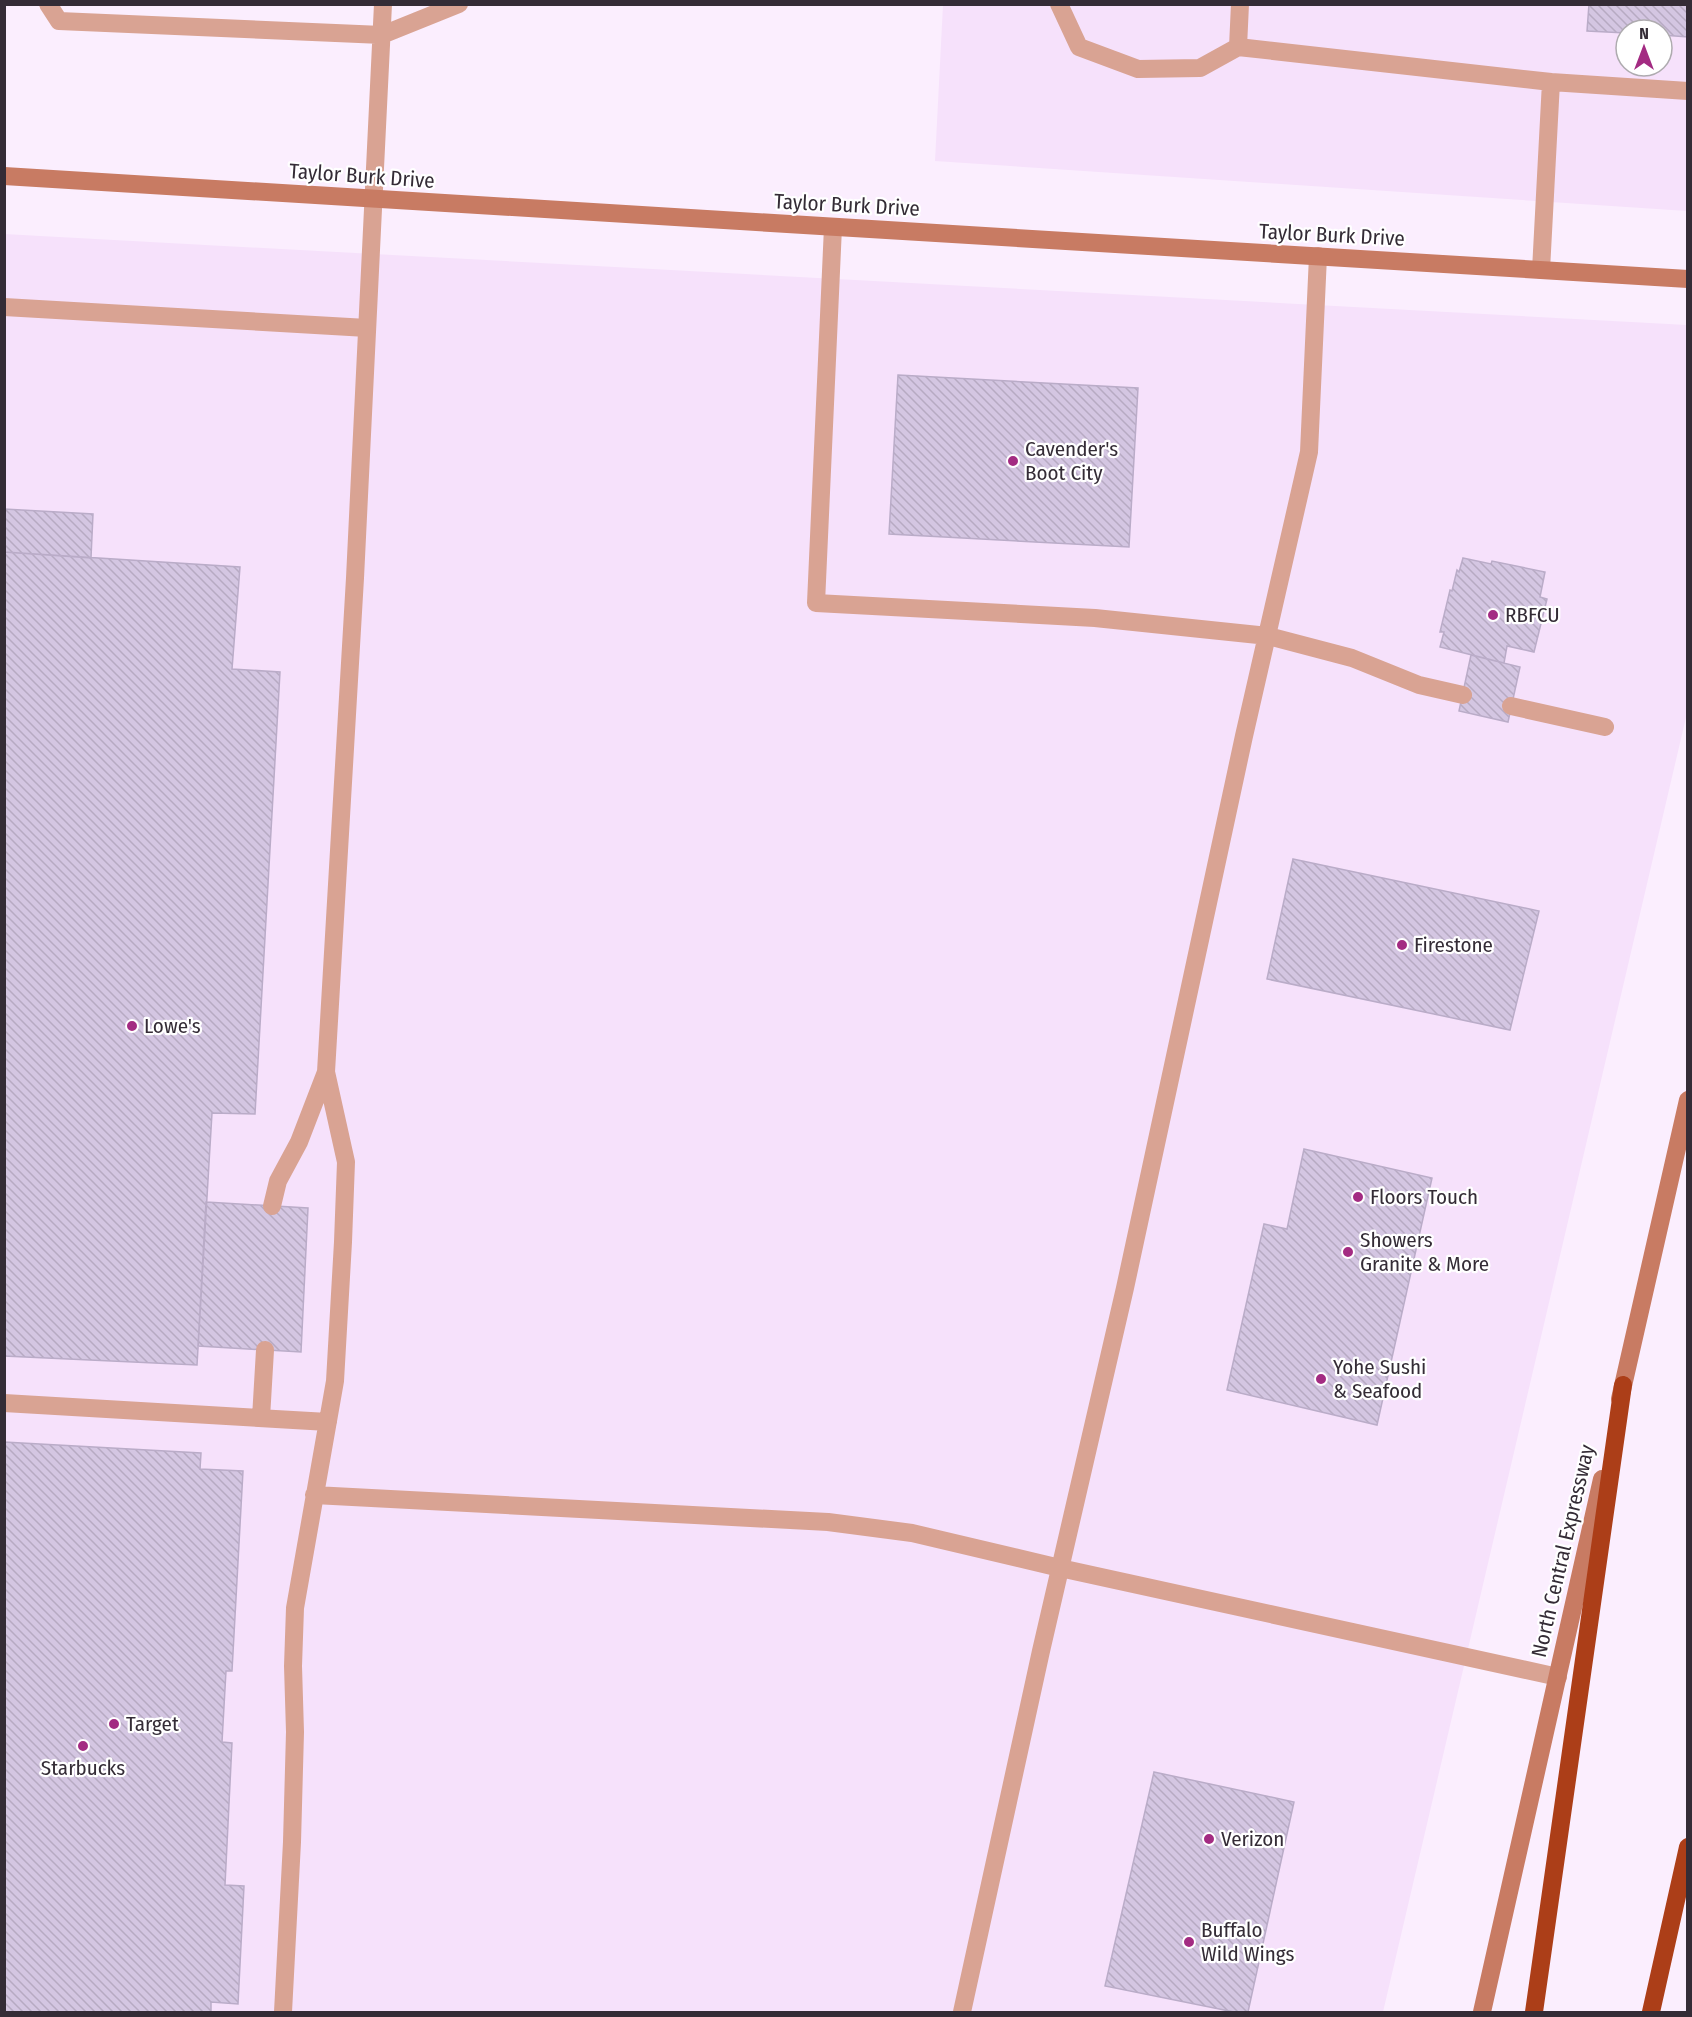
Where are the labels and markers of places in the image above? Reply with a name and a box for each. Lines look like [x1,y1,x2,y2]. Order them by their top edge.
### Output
place label: Cavender's Boot City [1025,436,1118,486]
marker: Cavender's Boot City [1006,454,1020,468]
place label: RBFCU [1505,602,1560,628]
marker: RBFCU [1486,608,1500,622]
place label: Firestone [1414,932,1493,958]
marker: Firestone [1395,938,1409,952]
place label: Lowe's [144,1013,201,1039]
marker: Lowe's [125,1019,139,1033]
place label: Floors Touch [1370,1184,1478,1210]
marker: Floors Touch [1351,1190,1365,1204]
place label: Showers Granite & More [1360,1227,1489,1277]
marker: Showers Granite & More [1341,1245,1355,1259]
place label: Yohe Sushi & Seafood [1333,1354,1426,1404]
marker: Yohe Sushi & Seafood [1314,1372,1328,1386]
place label: Target [126,1711,179,1737]
marker: Target [107,1717,121,1731]
marker: Starbucks [76,1739,90,1753]
place label: Starbucks [41,1755,125,1781]
place label: Verizon [1221,1826,1284,1852]
marker: Verizon [1202,1832,1216,1846]
place label: Buffalo Wild Wings [1201,1917,1294,1967]
marker: Buffalo Wild Wings [1182,1935,1196,1949]

